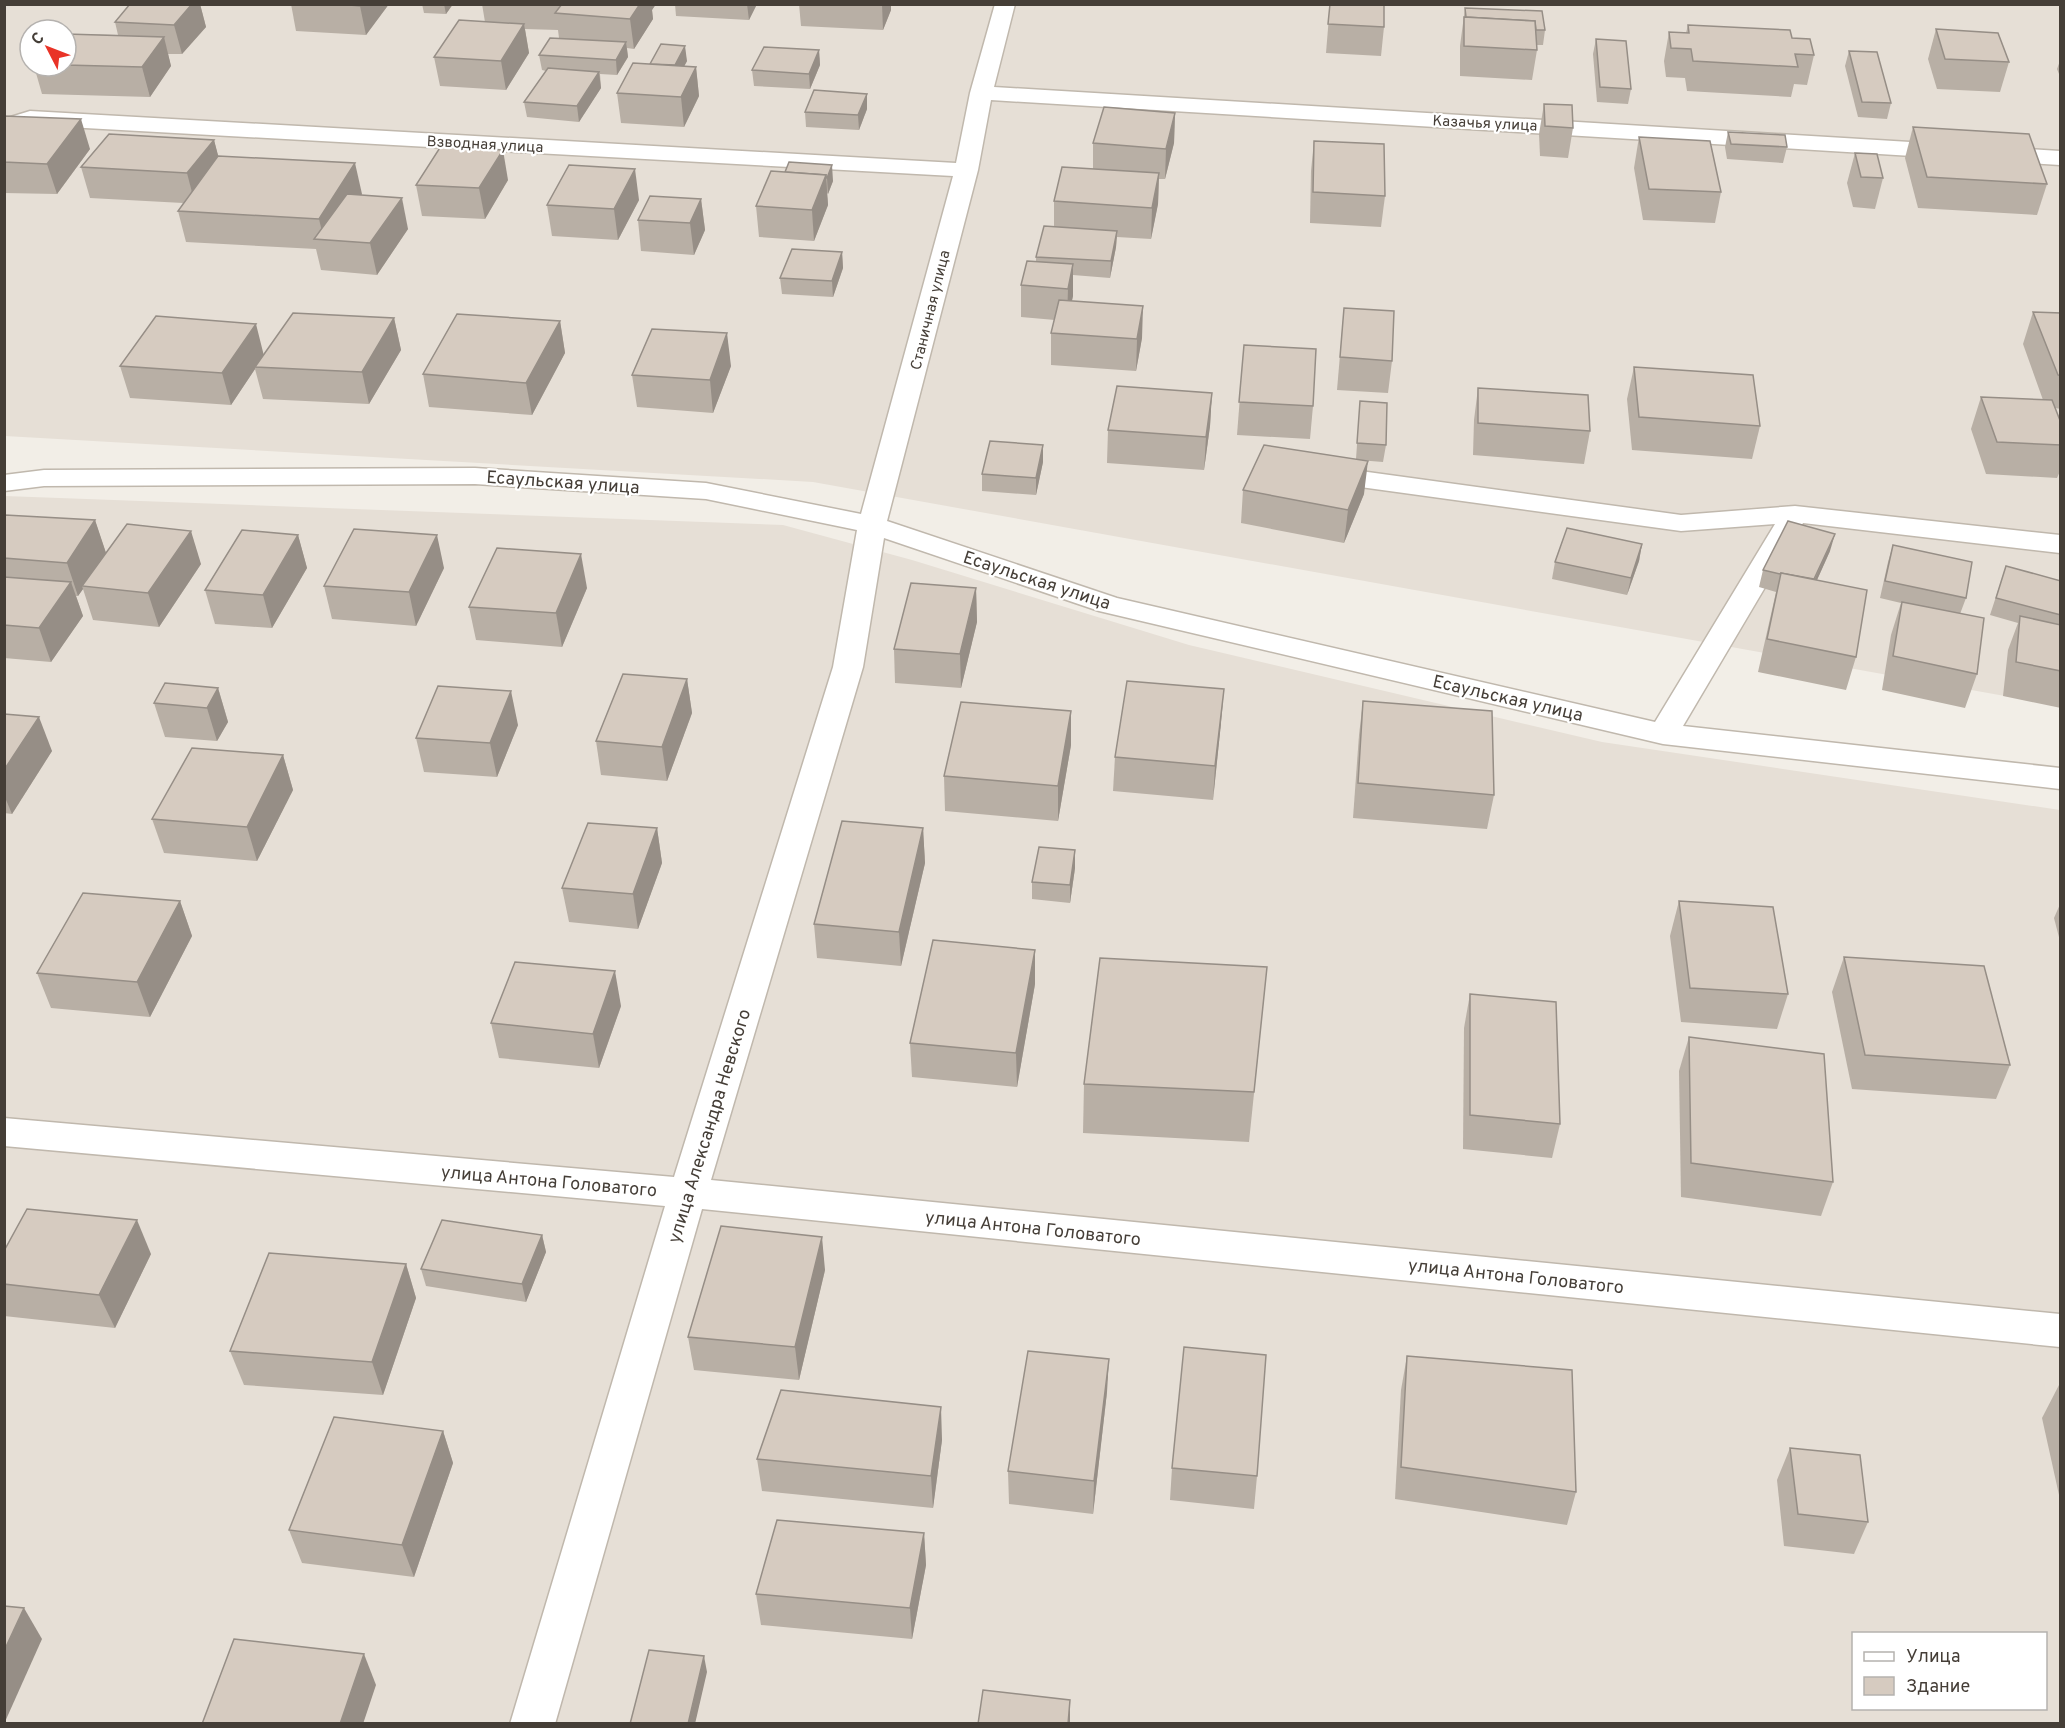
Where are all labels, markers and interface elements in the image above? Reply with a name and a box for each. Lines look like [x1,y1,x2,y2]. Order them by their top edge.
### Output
north arrow [18,18,78,78]
text: С [27,29,49,50]
street label: Казачья улица [1432,112,1538,137]
street label: Взводная улица [426,133,544,158]
street label: Станичная улица [907,248,956,372]
street label: Есаульская улица [485,467,640,500]
street label: Есаульская улица [960,547,1113,616]
street label: Есаульская улица [1430,671,1585,728]
street label: улица Александра Невского [664,1007,757,1246]
street label: улица Антона Головатого [440,1162,658,1203]
street label: улица Антона Головатого [924,1207,1142,1252]
street label: улица Антона Головатого [1407,1255,1625,1300]
legend [1852,1632,2047,1710]
text: Улица [1906,1646,1960,1669]
text: Здание [1906,1676,1970,1699]

